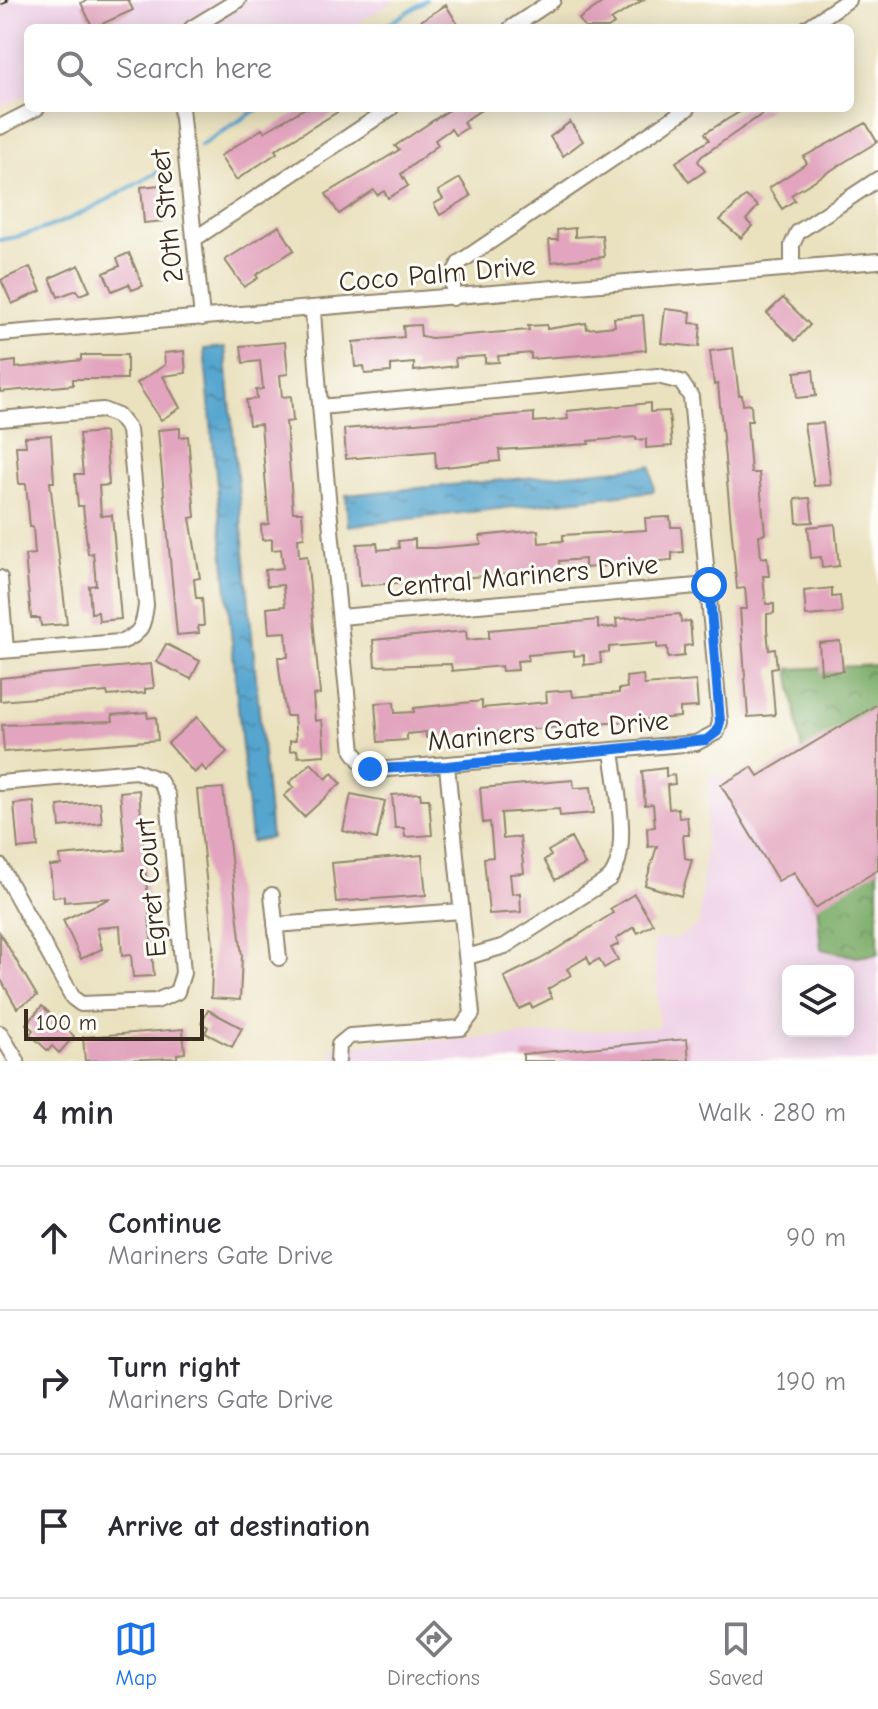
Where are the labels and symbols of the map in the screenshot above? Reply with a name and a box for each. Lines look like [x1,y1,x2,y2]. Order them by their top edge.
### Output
street label: 20th Street [144,147,190,284]
street label: Coco Palm Drive [337,249,537,299]
street label: Central Mariners Drive [385,548,659,604]
route start [691,567,727,603]
street label: Mariners Gate Drive [426,704,670,757]
route end [352,751,388,787]
street label: Egret Court [129,816,173,959]
scale bar [24,1005,204,1041]

